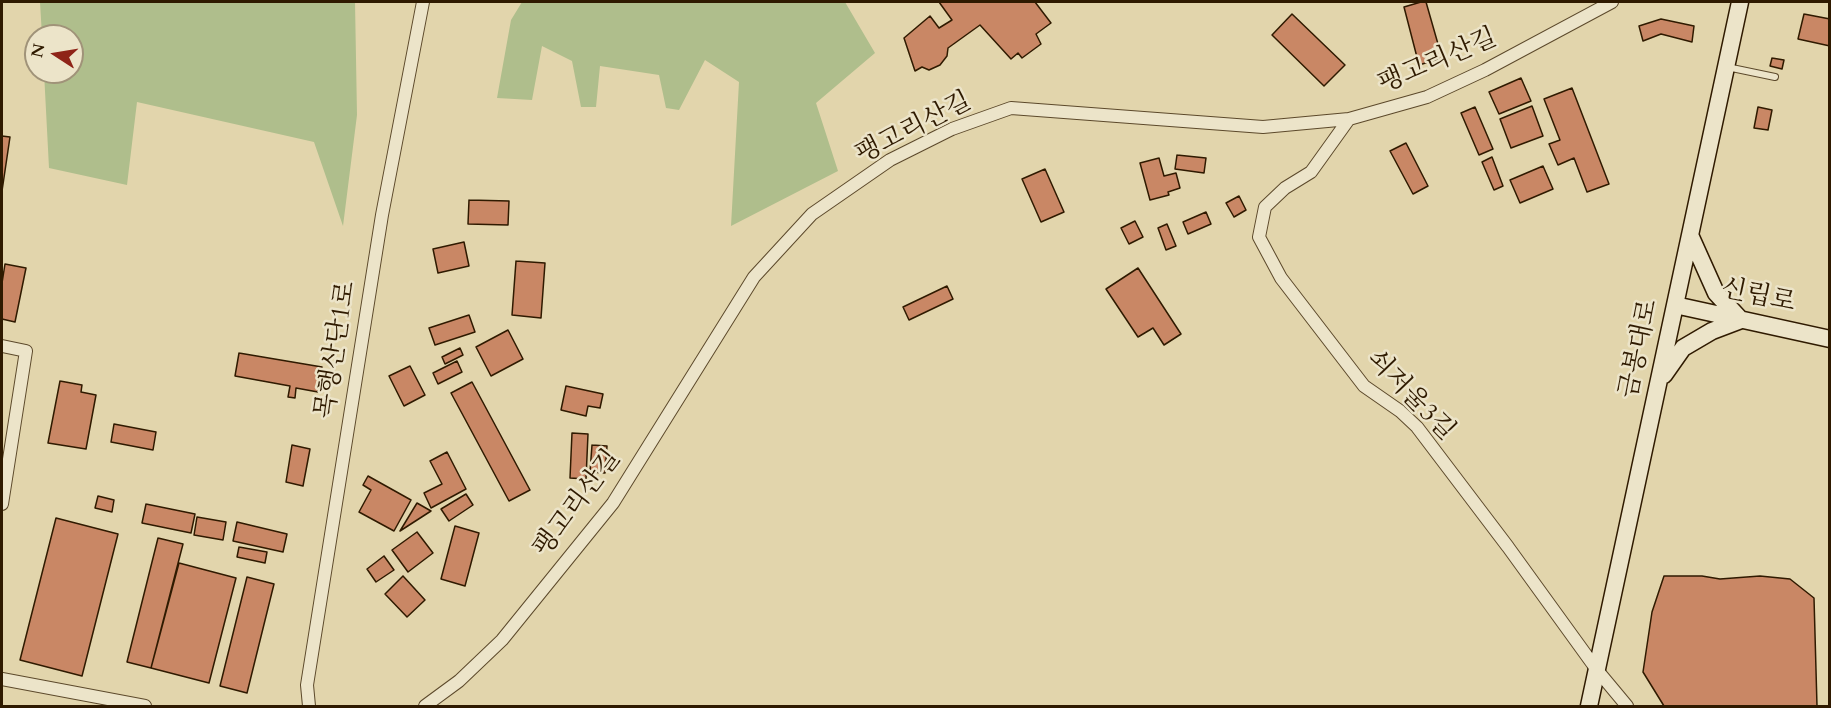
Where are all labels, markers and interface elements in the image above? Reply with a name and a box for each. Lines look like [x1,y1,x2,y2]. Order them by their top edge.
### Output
street label: 팽고리산길 [1374,23,1502,101]
north arrow [24,24,84,84]
text: N [26,42,51,60]
street label: 팽고리산길 [851,87,977,171]
street label: 신립로 [1718,274,1798,320]
street label: 목행산단1로 [311,279,363,421]
street label: 금봉대로 [1614,297,1666,401]
street label: 쇠저울3길 [1359,344,1461,448]
street label: 팽고리산길 [528,444,628,564]

